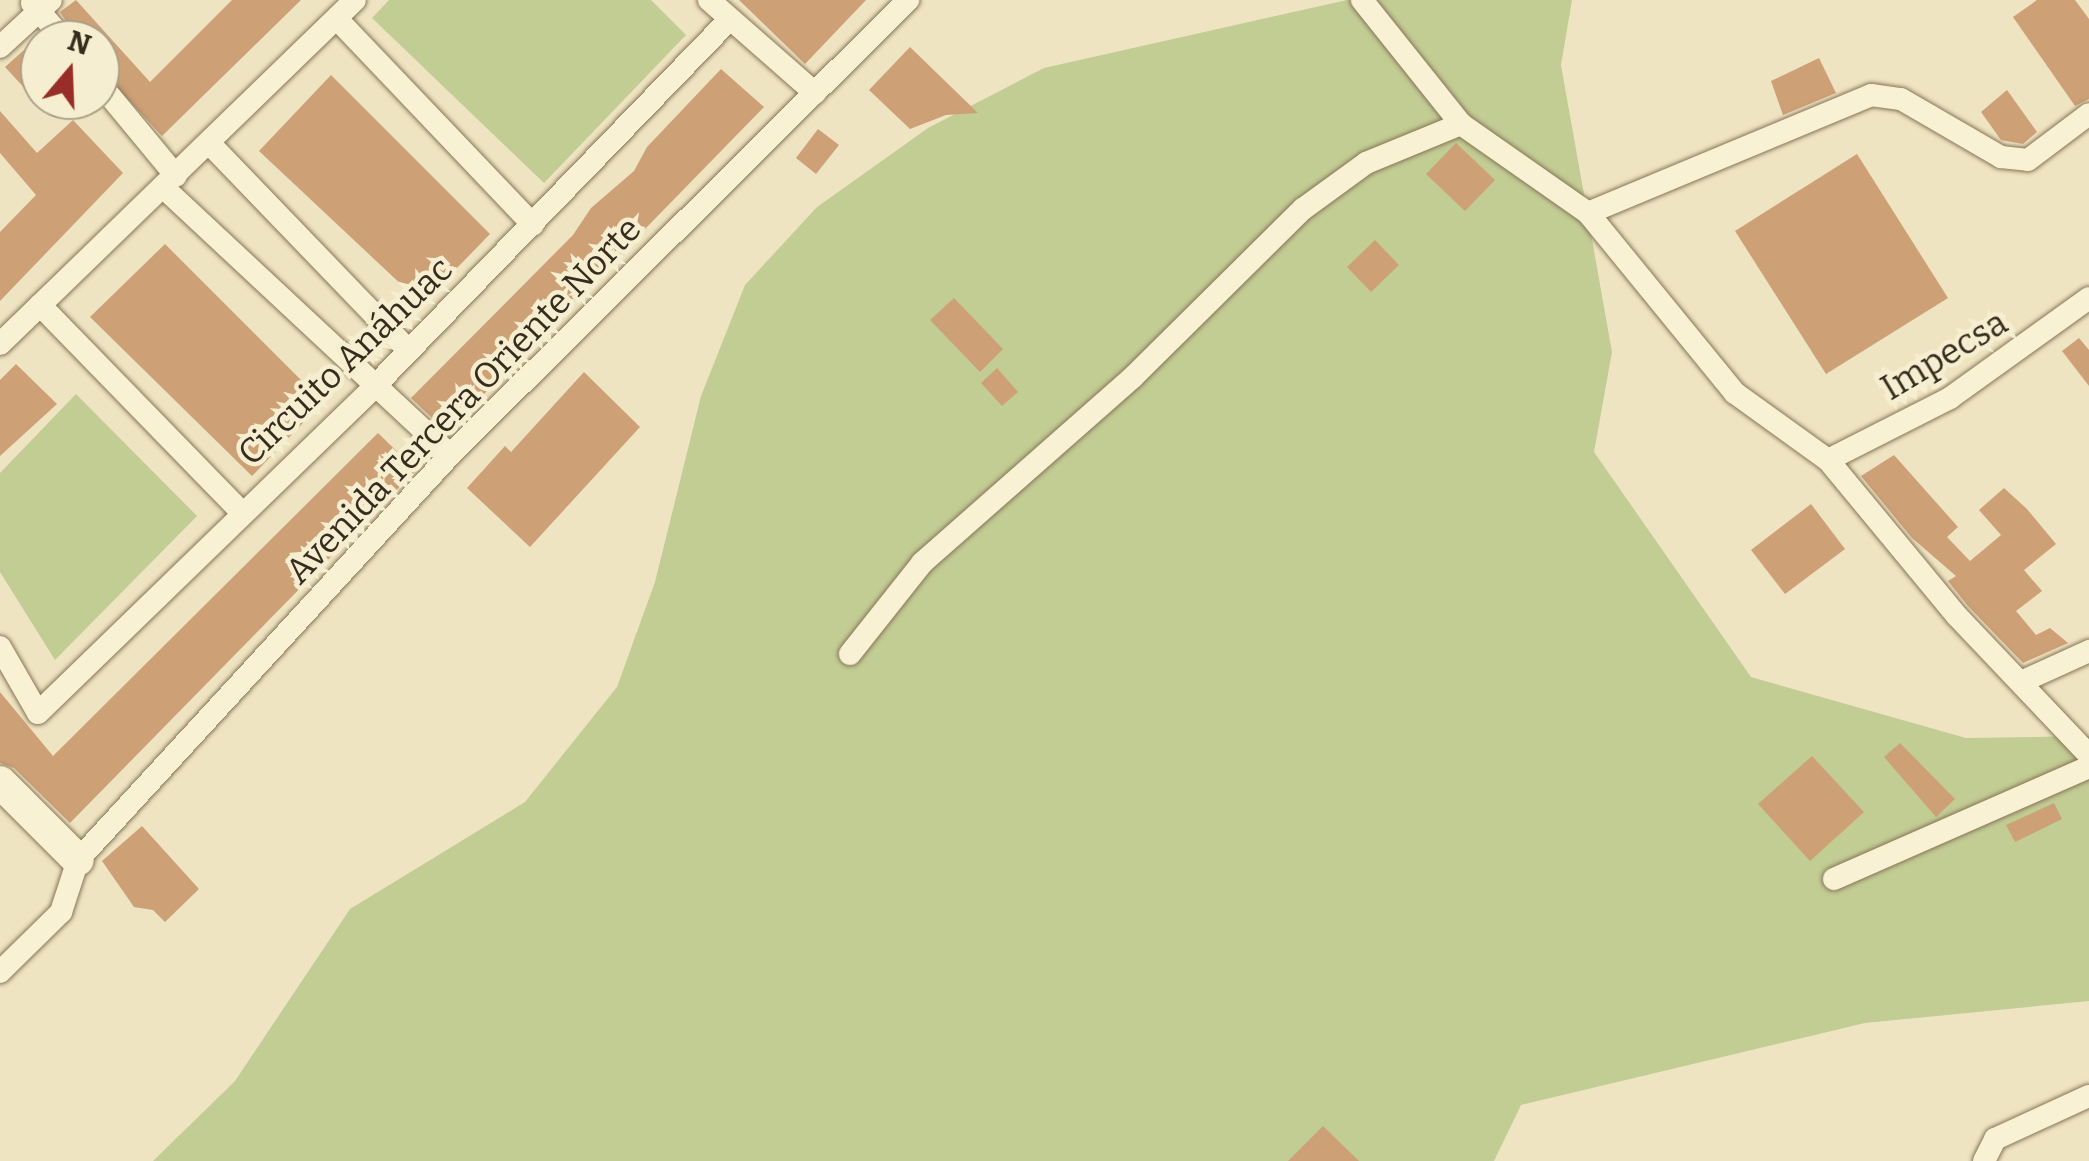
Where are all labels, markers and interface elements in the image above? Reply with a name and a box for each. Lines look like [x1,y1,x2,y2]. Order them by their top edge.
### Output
north arrow [20,20,120,120]
text: N [64,24,95,62]
street label: Avenida Tercera Oriente Norte [277,208,649,592]
street label: Circuito Anáhuac [229,248,461,474]
street label: Impecsa [1873,301,2015,409]

